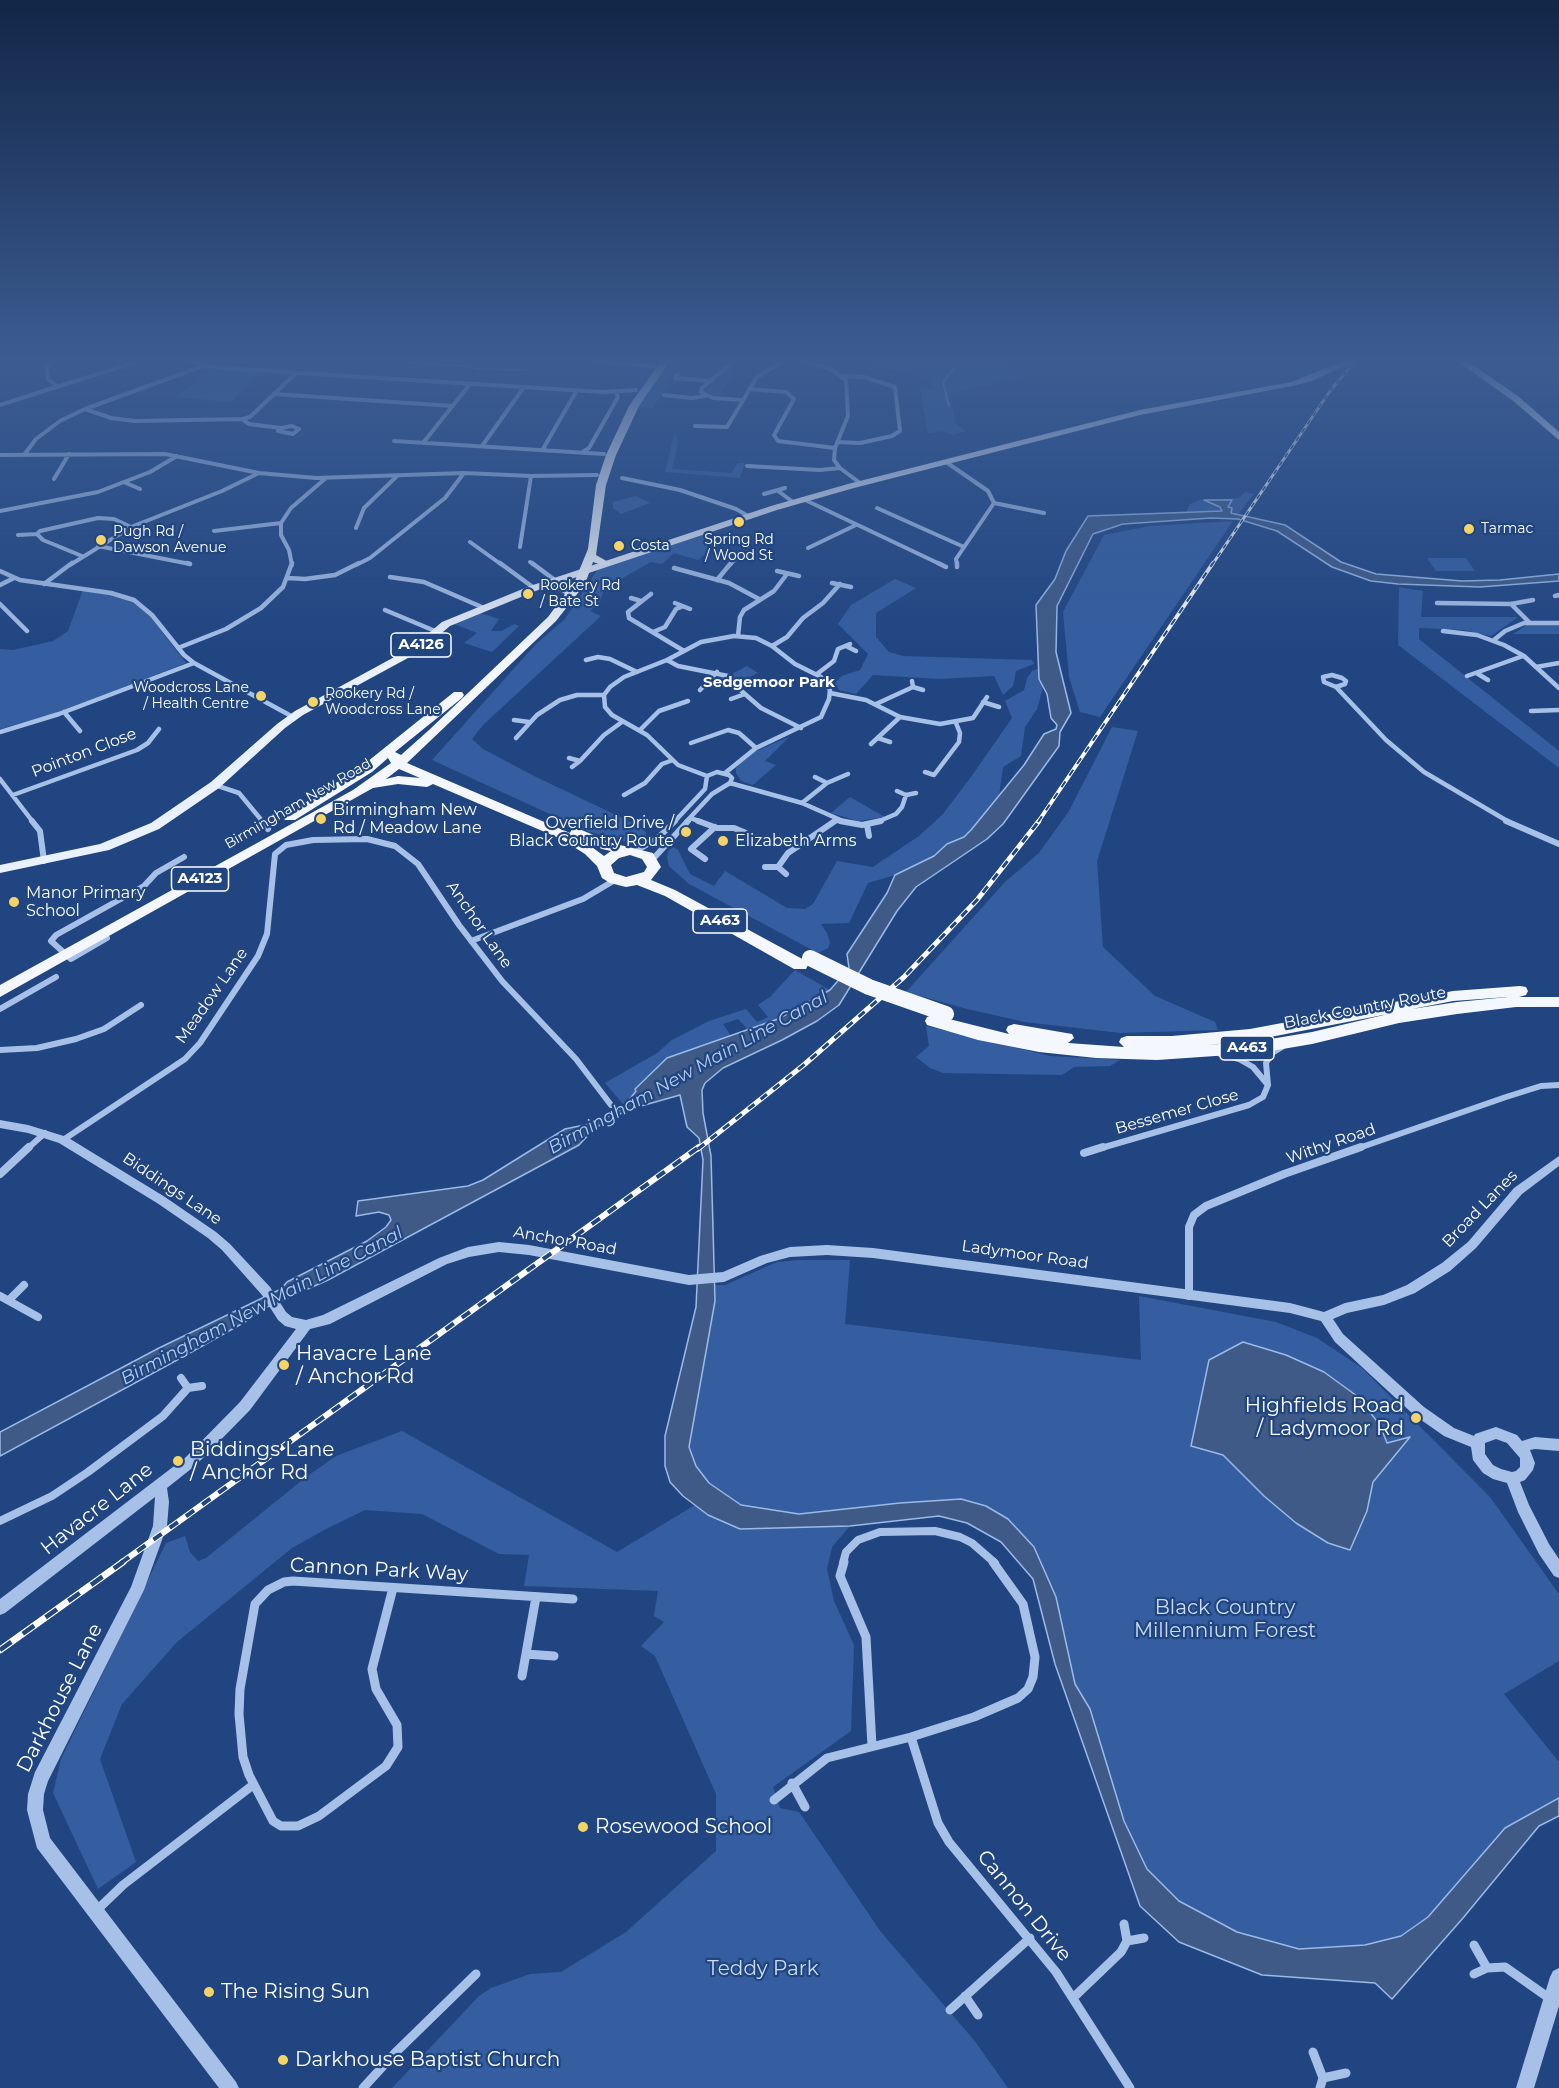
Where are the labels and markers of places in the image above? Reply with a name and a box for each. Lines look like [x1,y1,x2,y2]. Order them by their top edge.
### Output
marker: Spring Rd / Wood St [732,515,746,529]
place label: Tarmac [1481,521,1533,537]
marker: Tarmac [1462,522,1476,536]
place label: Pugh Rd / Dawson Avenue [113,524,226,556]
place label: Spring Rd / Wood St [704,532,774,564]
marker: Pugh Rd / Dawson Avenue [94,533,108,547]
place label: Costa [631,538,670,554]
marker: Costa [612,539,626,553]
place label: Rookery Rd / Bate St [540,578,621,610]
marker: Rookery Rd / Bate St [521,587,535,601]
place label: Woodcross Lane / Health Centre [133,680,249,712]
place label: Rookery Rd / Woodcross Lane [325,686,441,718]
marker: Woodcross Lane / Health Centre [254,689,268,703]
marker: Rookery Rd / Woodcross Lane [306,695,320,709]
place label: Birmingham New Rd / Meadow Lane [333,800,482,838]
marker: Birmingham New Rd / Meadow Lane [314,812,328,826]
place label: Overfield Drive / Black Country Route [509,813,674,851]
marker: Overfield Drive / Black Country Route [679,825,693,839]
place label: Elizabeth Arms [735,831,856,851]
marker: Elizabeth Arms [716,834,730,848]
place label: Manor Primary School [26,883,145,921]
marker: Manor Primary School [7,895,21,909]
place label: Havacre Lane / Anchor Rd [296,1342,432,1389]
marker: Havacre Lane / Anchor Rd [277,1358,291,1372]
place label: Highfields Road / Ladymoor Rd [1245,1394,1404,1441]
marker: Highfields Road / Ladymoor Rd [1409,1411,1423,1425]
place label: Biddings Lane / Anchor Rd [190,1438,334,1485]
marker: Biddings Lane / Anchor Rd [171,1454,185,1468]
place label: Rosewood School [595,1815,772,1839]
marker: Rosewood School [576,1820,590,1834]
place label: The Rising Sun [221,1980,370,2004]
marker: The Rising Sun [202,1985,216,1999]
place label: Darkhouse Baptist Church [295,2048,560,2072]
marker: Darkhouse Baptist Church [276,2053,290,2067]

